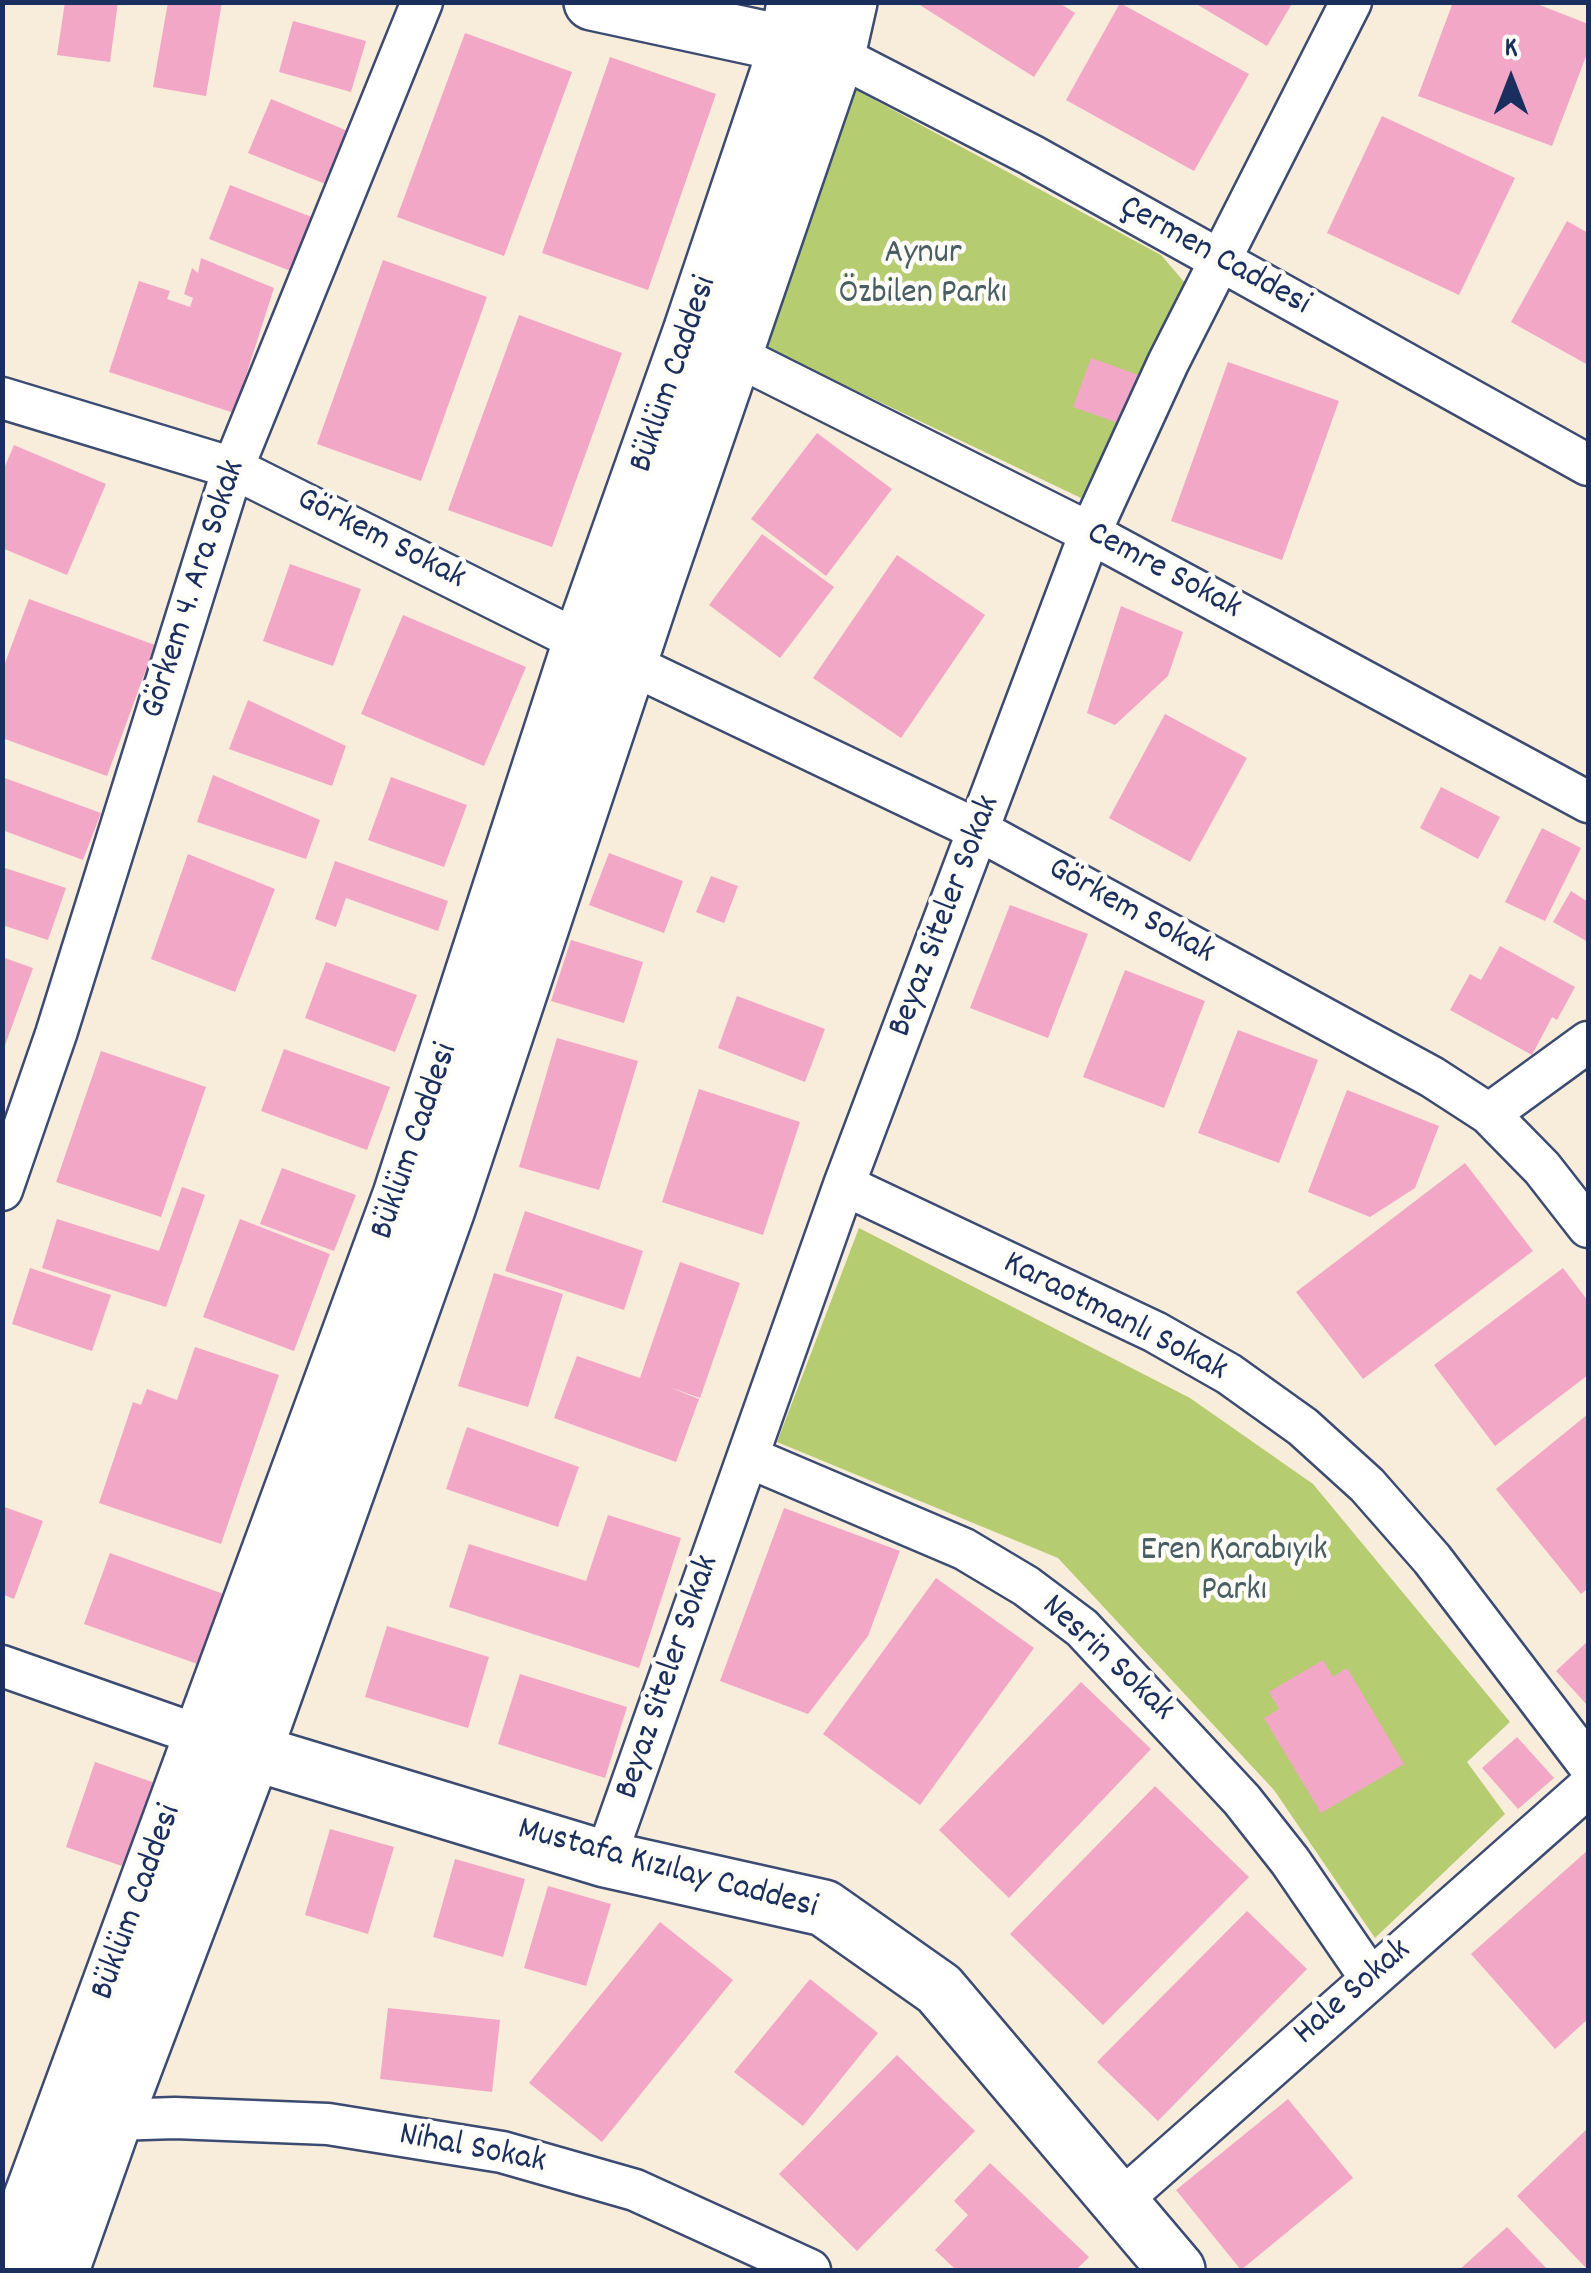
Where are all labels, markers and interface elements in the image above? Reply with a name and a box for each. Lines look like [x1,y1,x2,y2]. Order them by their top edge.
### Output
north arrow [1461,30,1561,130]
text: K [1505,30,1517,70]
street label: Çermen Caddesi [1111,188,1317,328]
park label: Aynur Özbilen Parkı [839,235,1007,317]
street label: Büklüm Caddesi [623,271,729,479]
street label: Görkem 4. Ara Sokak [134,456,258,724]
street label: Görkem Sokak [288,480,472,602]
street label: Cemre Sokak [1078,515,1248,631]
street label: Beyaz Siteler Sokak [882,790,1012,1044]
street label: Görkem Sokak [1039,850,1221,976]
street label: Büklüm Caddesi [364,1038,470,1246]
street label: Karaotmanlı Sokak [995,1244,1233,1394]
park label: Eren Karabıyık Parkı [1140,1532,1328,1614]
street label: Beyaz Siteler Sokak [609,1551,731,1805]
street label: Nesrin Sokak [1031,1588,1181,1732]
street label: Büklüm Caddesi [84,1800,194,2006]
street label: Mustafa Kızılay Caddesi [512,1811,822,1931]
street label: Hale Sokak [1287,1932,1421,2056]
street label: Nihal Sokak [395,2116,549,2186]

